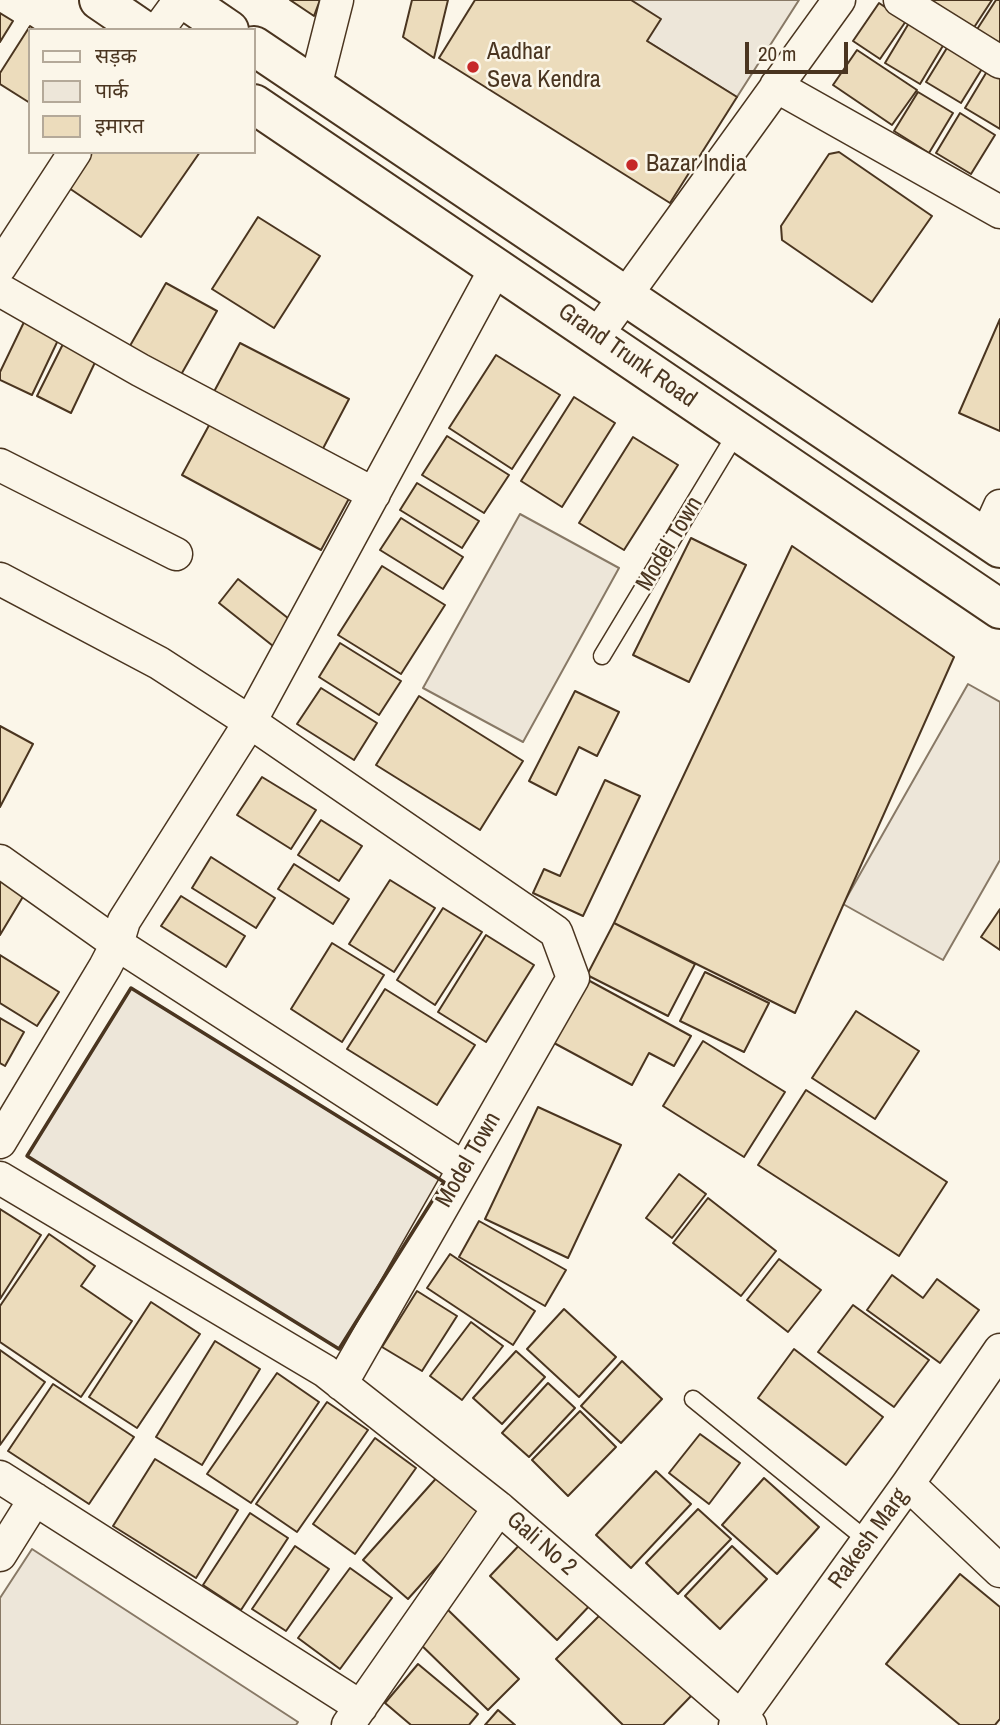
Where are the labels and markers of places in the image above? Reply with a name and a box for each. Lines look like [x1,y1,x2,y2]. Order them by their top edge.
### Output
place label: Aadhar Seva Kendra [487,39,601,95]
marker: Aadhar Seva Kendra [465,59,481,75]
place label: Bazar India [646,151,747,179]
marker: Bazar India [624,157,640,173]

